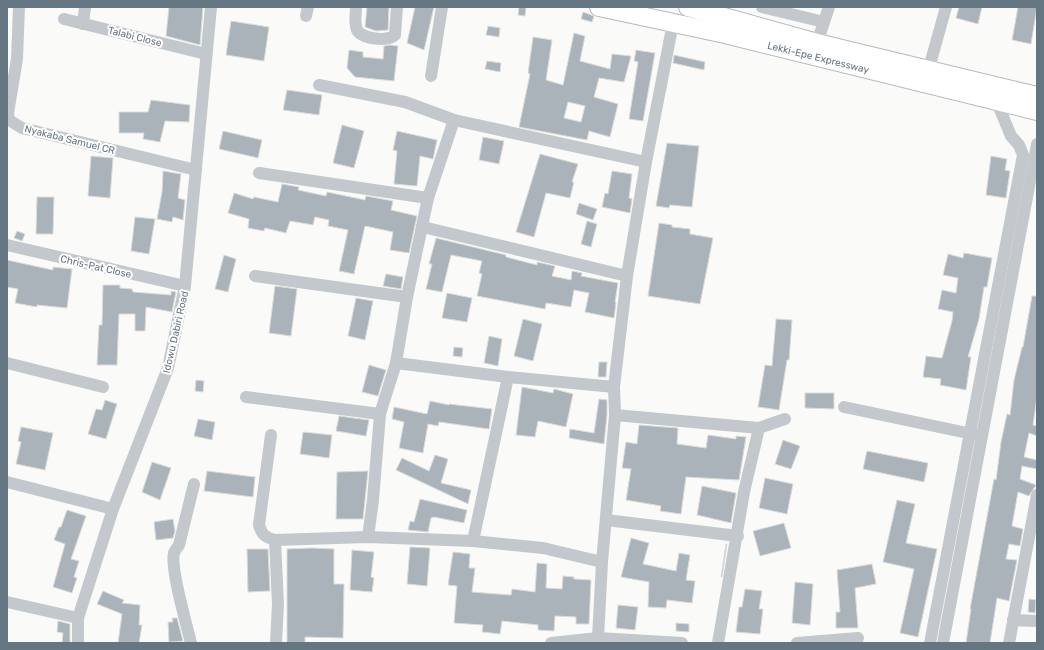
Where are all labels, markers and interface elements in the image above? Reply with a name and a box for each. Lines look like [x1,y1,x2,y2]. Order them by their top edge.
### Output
street label: Talabi Close [107,25,163,50]
street label: Lekki-Epe Expressway [766,40,871,76]
street label: Nyakaba Samuel CR [23,123,117,157]
street label: Chris-Pat Close [59,253,133,281]
street label: Idowu Dabiri Road [161,290,191,374]

